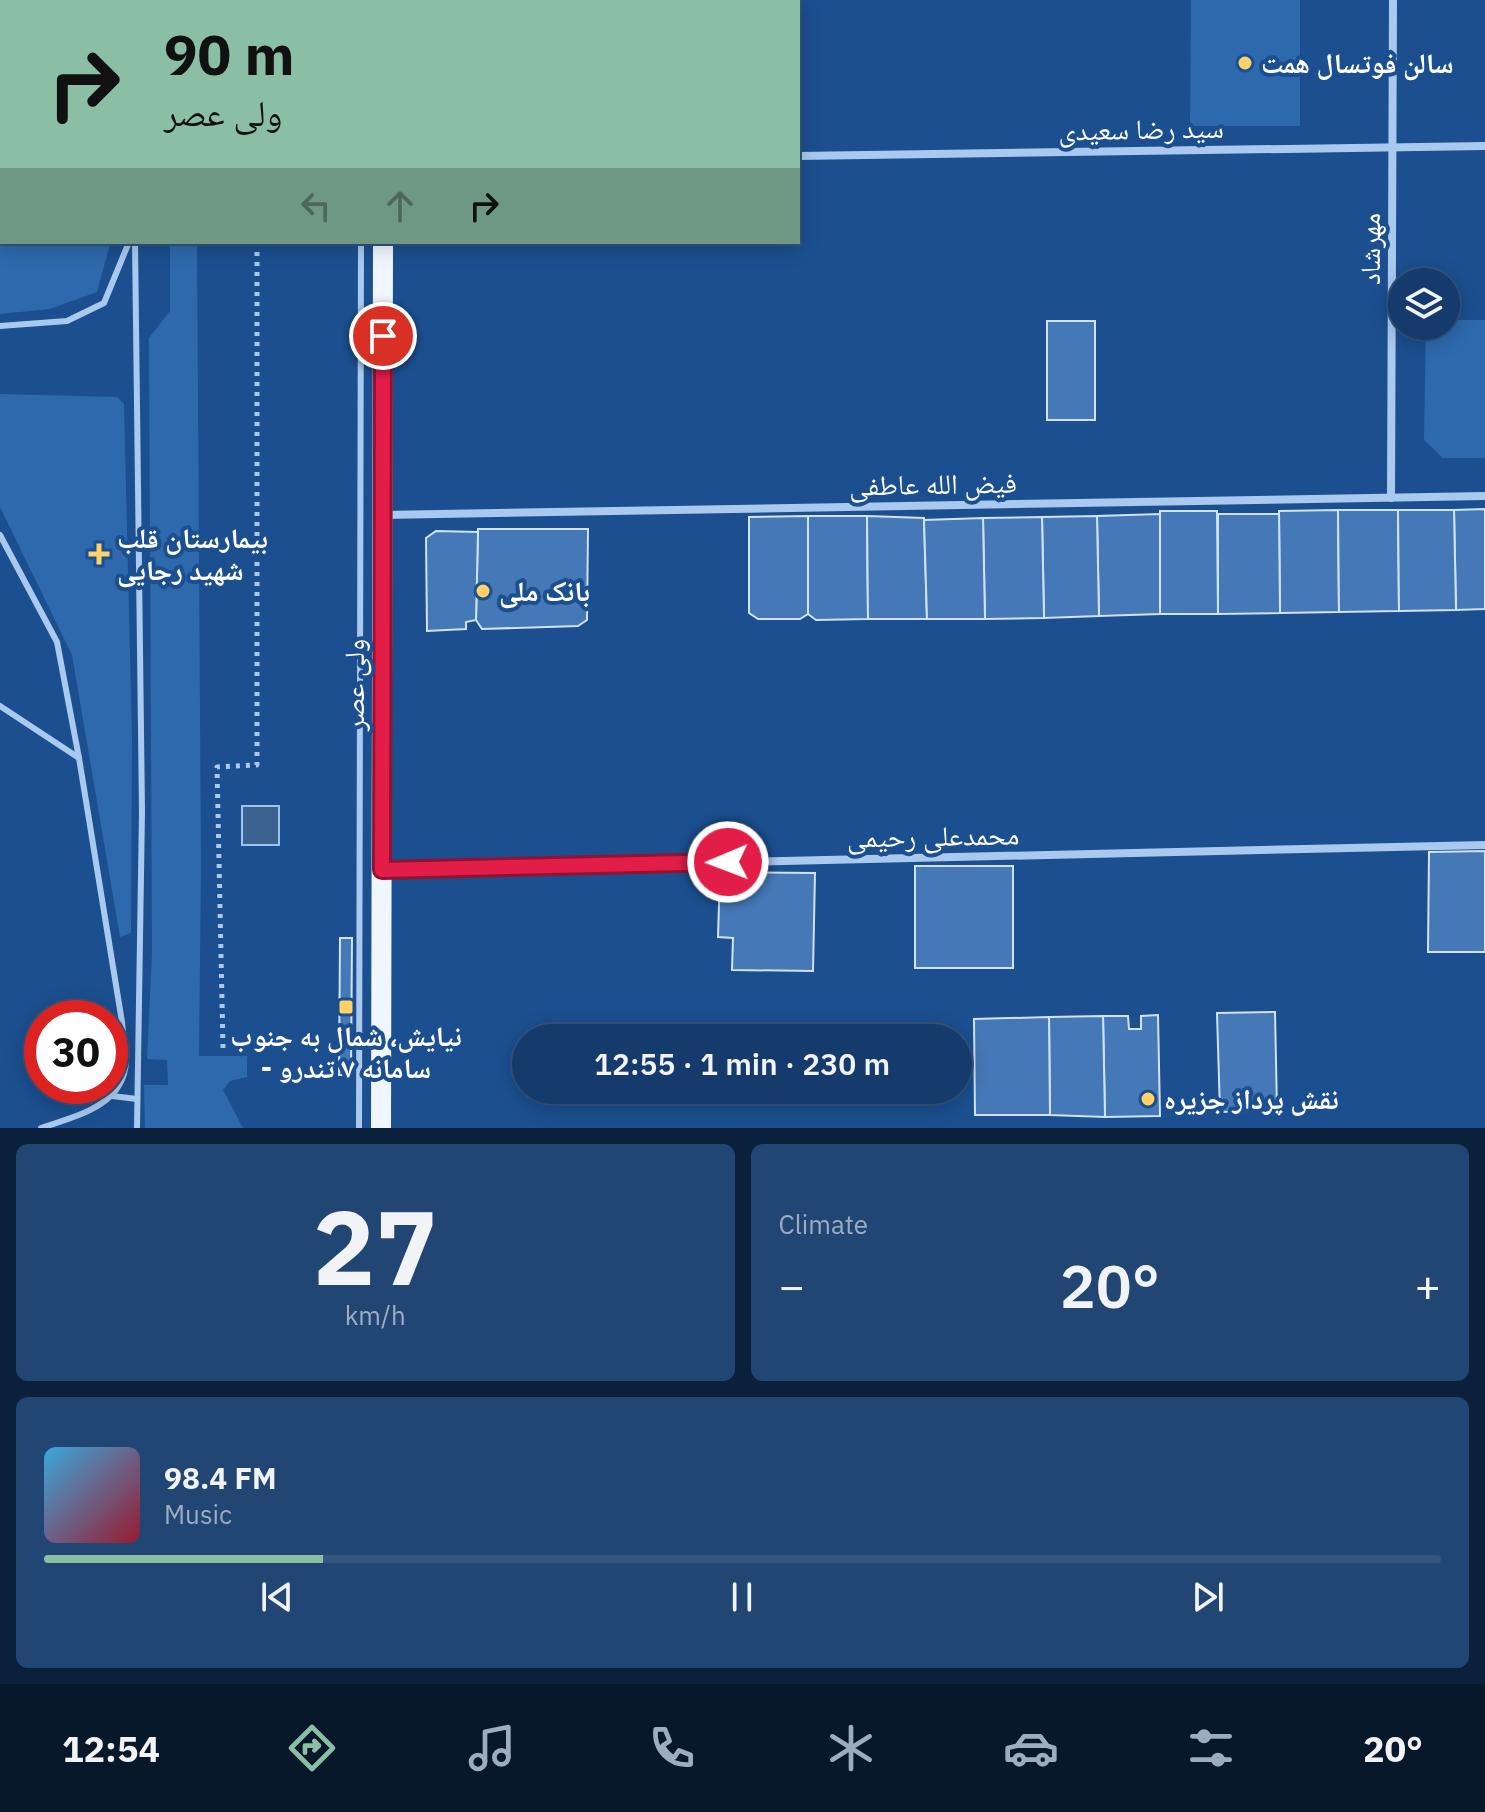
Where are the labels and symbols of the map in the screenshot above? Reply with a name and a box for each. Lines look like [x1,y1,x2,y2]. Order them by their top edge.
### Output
place label: سالن فوتسال همت [1261,44,1454,81]
marker: سالن فوتسال همت [1236,54,1254,72]
street label: سید رضا سعیدی [1058,109,1224,148]
street label: مهرشاد [1351,213,1388,285]
pin [349,302,417,370]
street label: فیض الله عاطفی [849,464,1017,503]
place label: بیمارستان قلب شهید رجایی [117,519,268,588]
marker: بیمارستان قلب شهید رجایی [88,543,110,565]
place label: بانک ملی [499,572,590,609]
marker: بانک ملی [474,582,492,600]
street label: ولی عصر [335,639,372,732]
street label: محمدعلی رحیمی [846,815,1020,856]
position arrow [686,820,770,904]
marker: نیایش، شمال به جنوب - سامانه ۷ تندرو [337,998,355,1016]
speed limit sign: 30 [24,1000,128,1104]
place label: نیایش، شمال به جنوب - سامانه ۷ تندرو [230,1017,462,1086]
place label: نقش پرداز جزیره [1164,1080,1339,1117]
marker: نقش پرداز جزیره [1139,1090,1157,1108]

